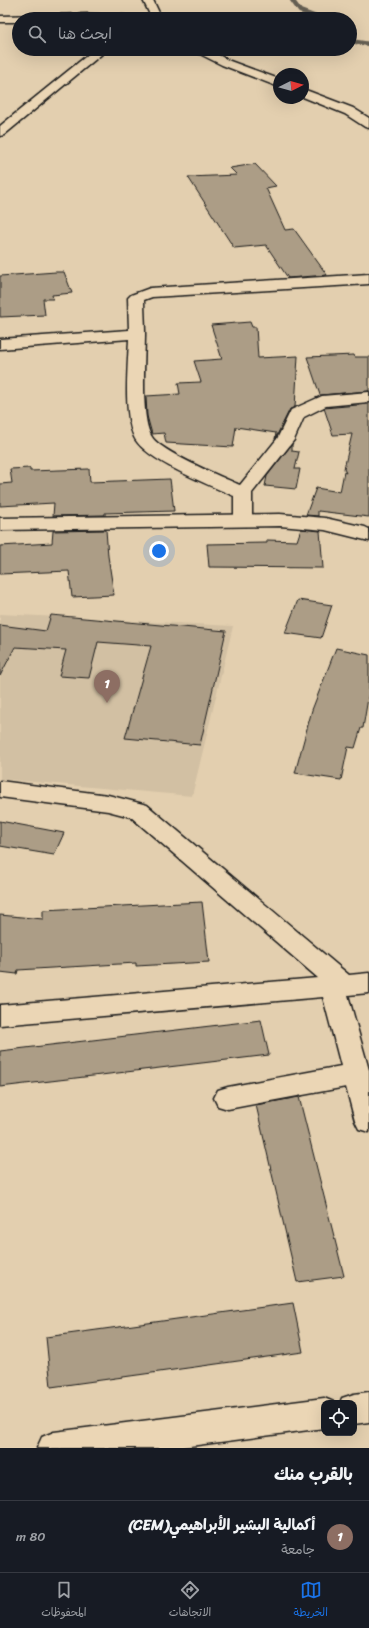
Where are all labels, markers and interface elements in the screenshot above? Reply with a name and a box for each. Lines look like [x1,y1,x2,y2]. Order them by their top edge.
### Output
search box [12,12,357,56]
text: ابحث هنا [58,21,112,47]
icon: search [26,23,48,45]
north arrow [273,68,309,104]
your location [149,541,169,561]
pin: 1 [94,670,120,703]
map controls [321,1400,357,1436]
button: locate [321,1400,357,1436]
text: بالقرب منك [274,1459,353,1489]
text: أكمالية البشير الأبراهيمي(CEM) [128,1512,315,1538]
text: 80 m [16,1525,45,1548]
text: 1 [337,1525,343,1548]
text: جامعة [281,1538,315,1561]
tab: المحفوظات [41,1579,86,1622]
tab: الاتجاهات [169,1579,211,1622]
tab: الخريطة [294,1579,328,1622]

